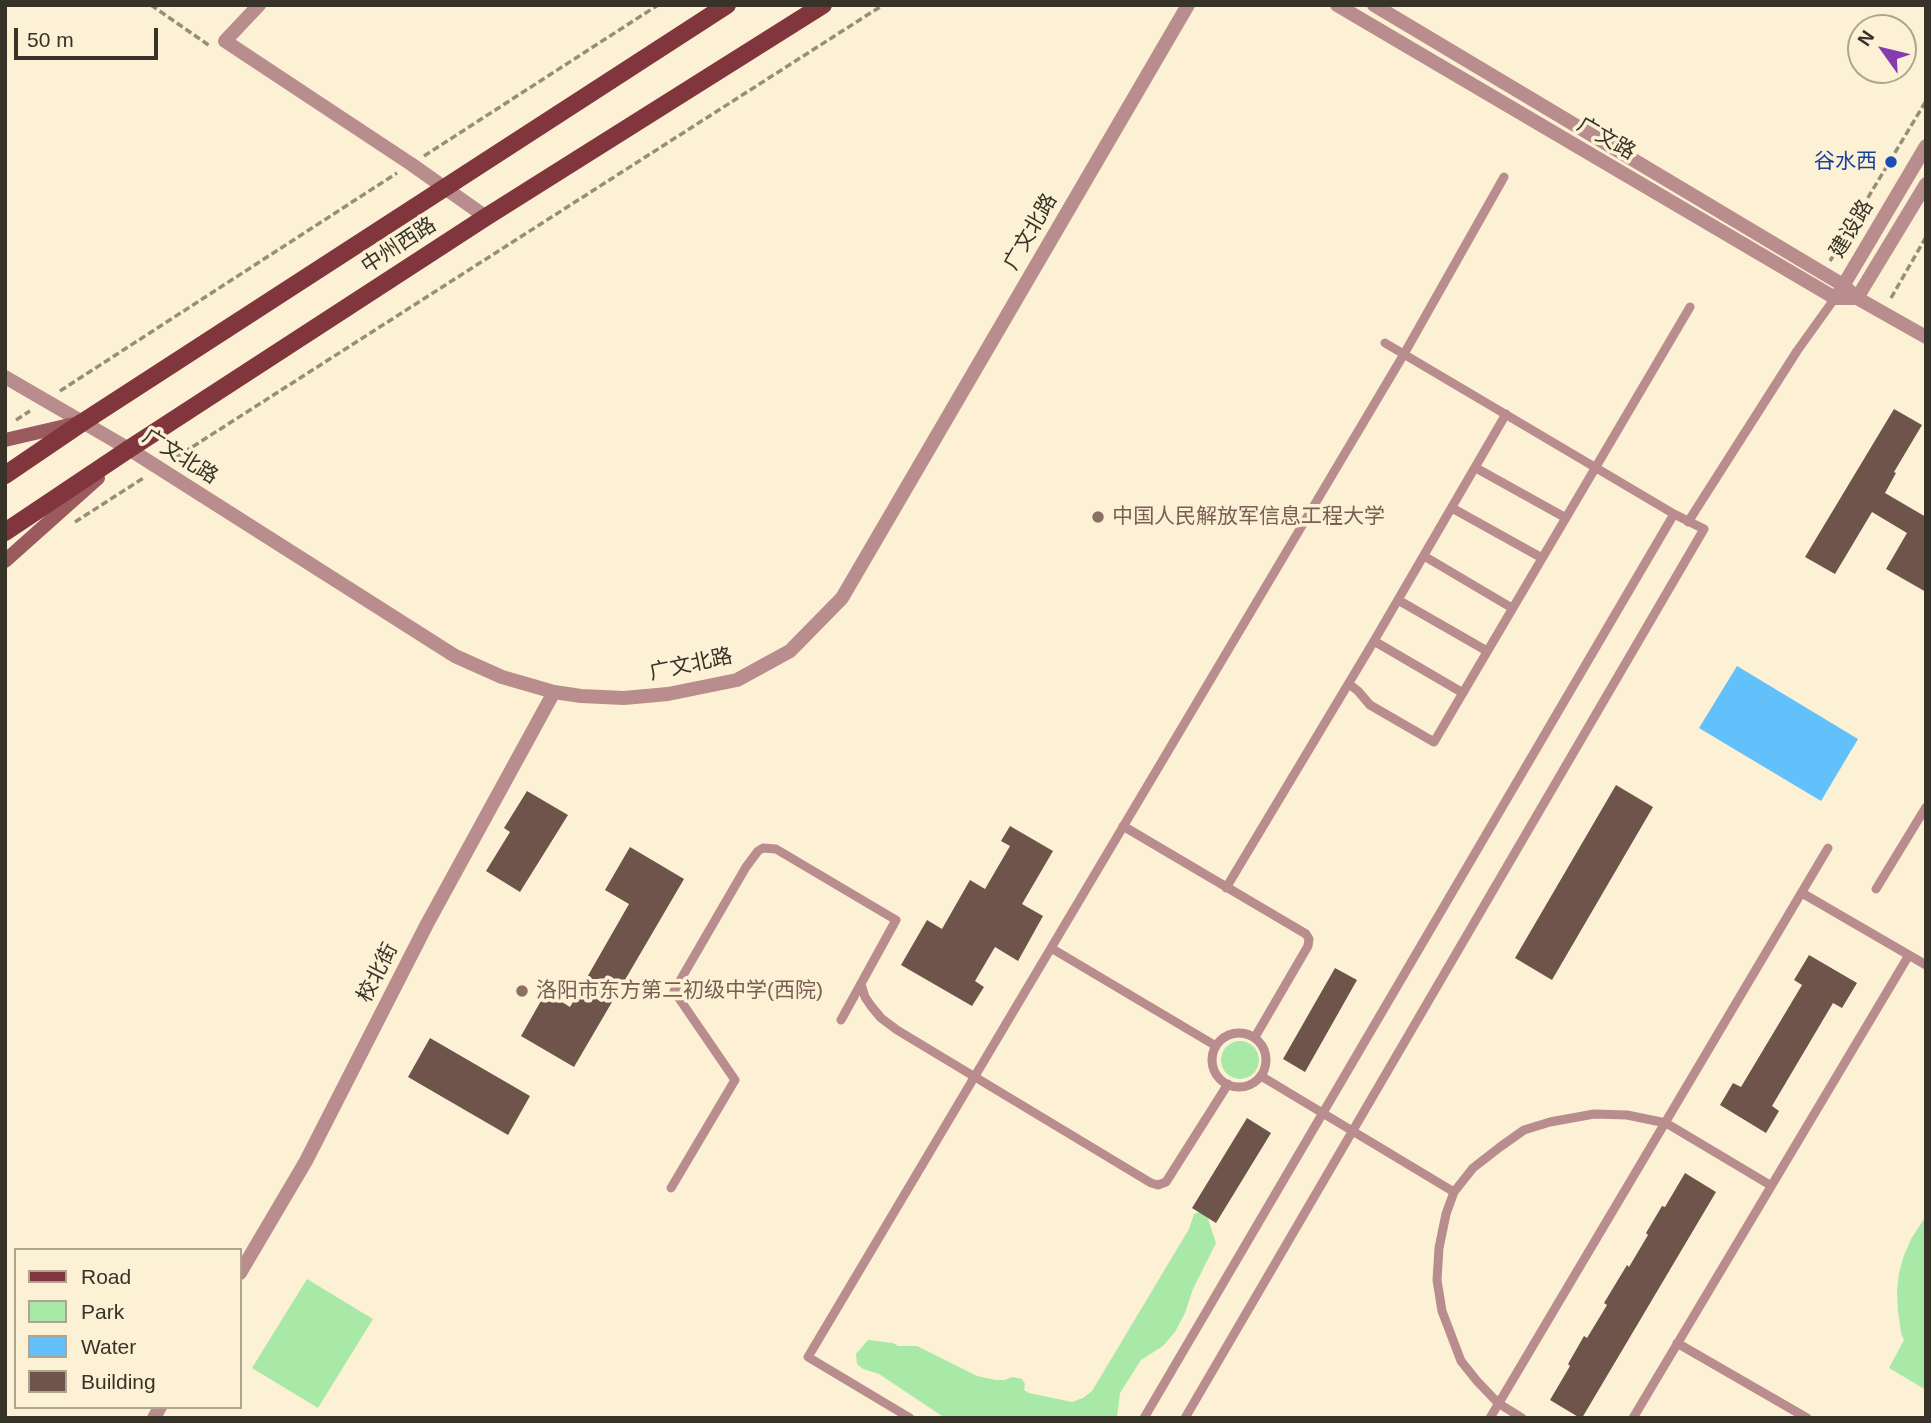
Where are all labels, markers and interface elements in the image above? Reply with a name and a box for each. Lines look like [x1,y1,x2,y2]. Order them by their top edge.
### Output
scale bar [18,14,161,58]
north arrow [1847,14,1917,84]
text: N [1853,27,1878,50]
text: 50 m [27,28,74,51]
street label: 广文路 [1572,112,1640,166]
place label: 谷水西 [1814,149,1877,175]
marker: 谷水西 [1883,154,1899,170]
street label: 广文北路 [999,189,1063,275]
street label: 建设路 [1825,196,1879,262]
street label: 中州西路 [357,213,441,279]
street label: 广文北路 [138,424,222,490]
place label: 中国人民解放军信息工程大学 [1112,504,1385,530]
marker: 中国人民解放军信息工程大学 [1090,509,1106,525]
street label: 广文北路 [647,644,735,686]
street label: 校北街 [352,939,404,1007]
place label: 洛阳市东方第二初级中学(西院) [536,978,823,1004]
marker: 洛阳市东方第二初级中学(西院) [514,983,530,999]
legend [14,1248,242,1409]
text: Road [81,1265,131,1288]
text: Park [81,1300,124,1323]
text: Water [81,1335,136,1358]
text: Building [81,1370,156,1393]

